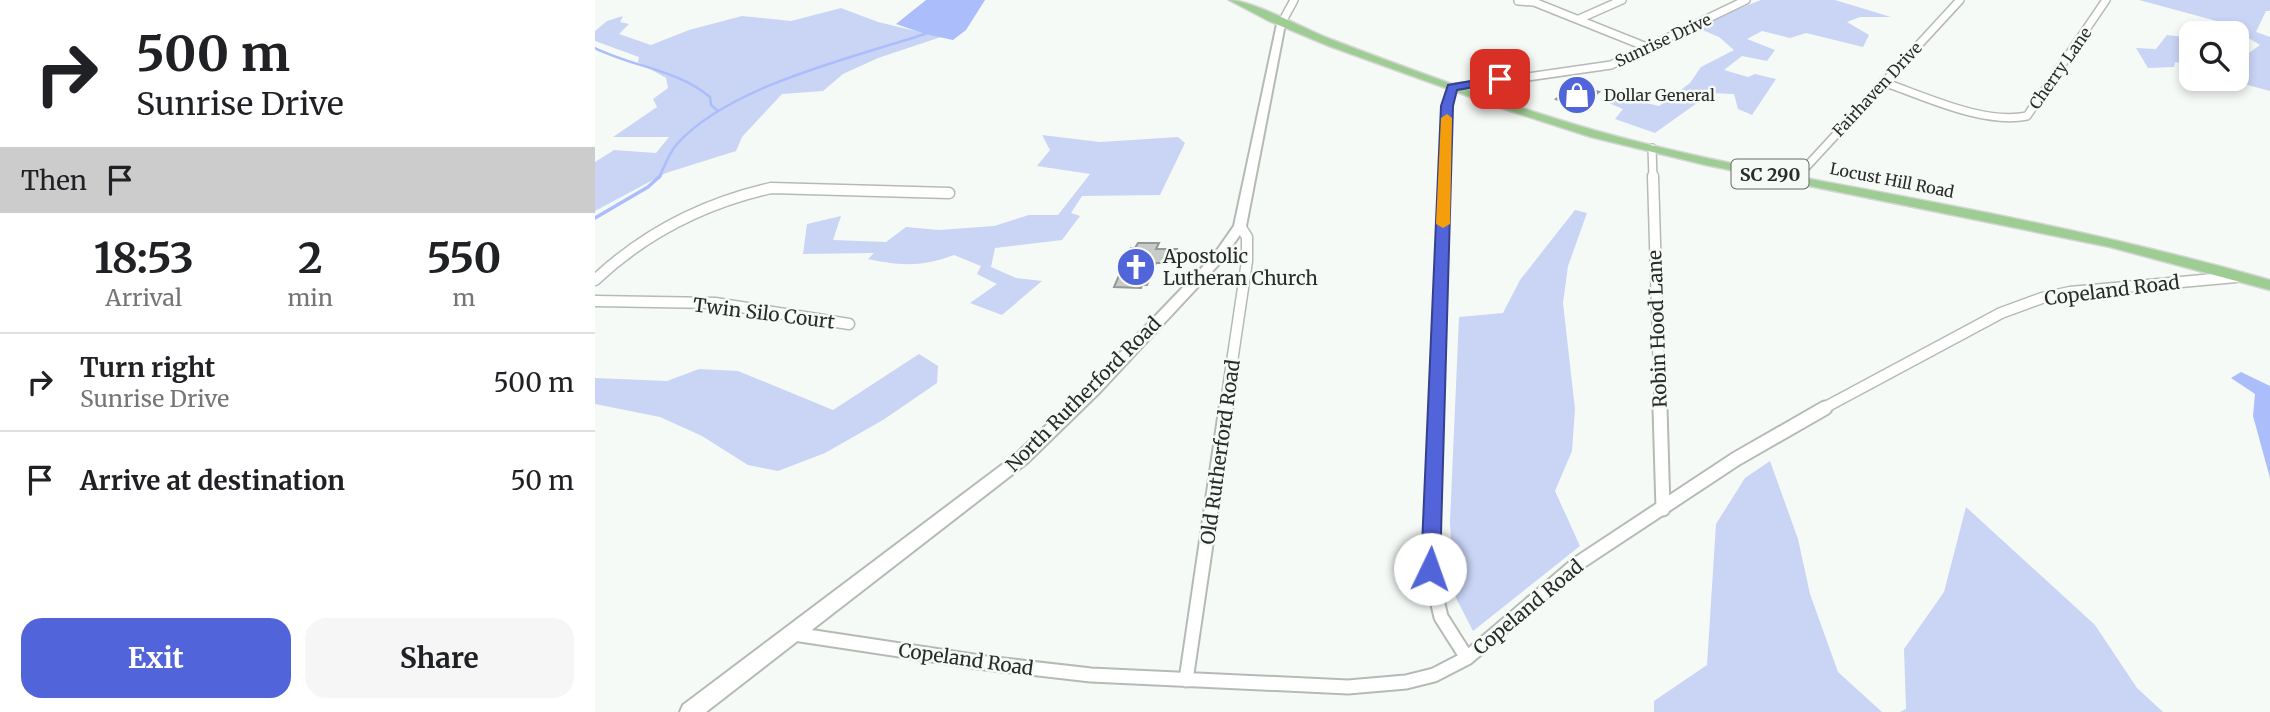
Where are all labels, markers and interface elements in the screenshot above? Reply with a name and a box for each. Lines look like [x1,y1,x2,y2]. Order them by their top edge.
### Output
street label: Sunrise Drive [1612,9,1714,71]
map controls [2179,21,2249,91]
button: search [2179,21,2249,91]
text: 500 m [136,23,290,84]
street label: Cherry Lane [2025,23,2095,113]
icon: right [21,28,112,119]
street label: Fairhaven Drive [1828,38,1926,140]
pin [1470,49,1530,109]
icon: arrive [1481,60,1519,98]
shop icon: Dollar General [1556,74,1598,116]
text: Sunrise Drive [136,84,344,124]
place label: Dollar General [1604,85,1715,105]
street label: Locust Hill Road [1828,158,1956,202]
road number: SC 290 [1731,160,1809,188]
icon: arrive [101,161,139,199]
text: Then [21,164,87,197]
text: 18:53 [94,232,194,284]
text: 2 [298,232,323,284]
text: 550 [427,232,501,284]
place label: Apostolic Lutheran Church [1162,244,1318,290]
church icon: Apostolic Lutheran Church [1115,246,1157,288]
street label: Robin Hood Lane [1642,250,1672,408]
street label: Copeland Road [2043,270,2181,310]
text: Arrival [105,283,182,312]
text: min [288,283,333,312]
text: m [453,283,475,312]
street label: Twin Silo Court [692,292,837,334]
street label: North Rutherford Road [1000,311,1166,477]
text: Turn right [80,351,215,384]
street label: Old Rutherford Road [1195,358,1245,546]
icon: right [21,363,59,401]
text: 500 m [494,366,574,399]
text: Sunrise Drive [80,384,229,413]
icon: arrive [21,461,59,499]
text: Arrive at destination [80,464,345,497]
text: 50 m [510,464,574,497]
position arrow [1393,532,1467,606]
street label: Copeland Road [1468,554,1588,660]
button: Exit [21,618,291,698]
button: Share [305,618,574,698]
street label: Copeland Road [897,638,1035,680]

